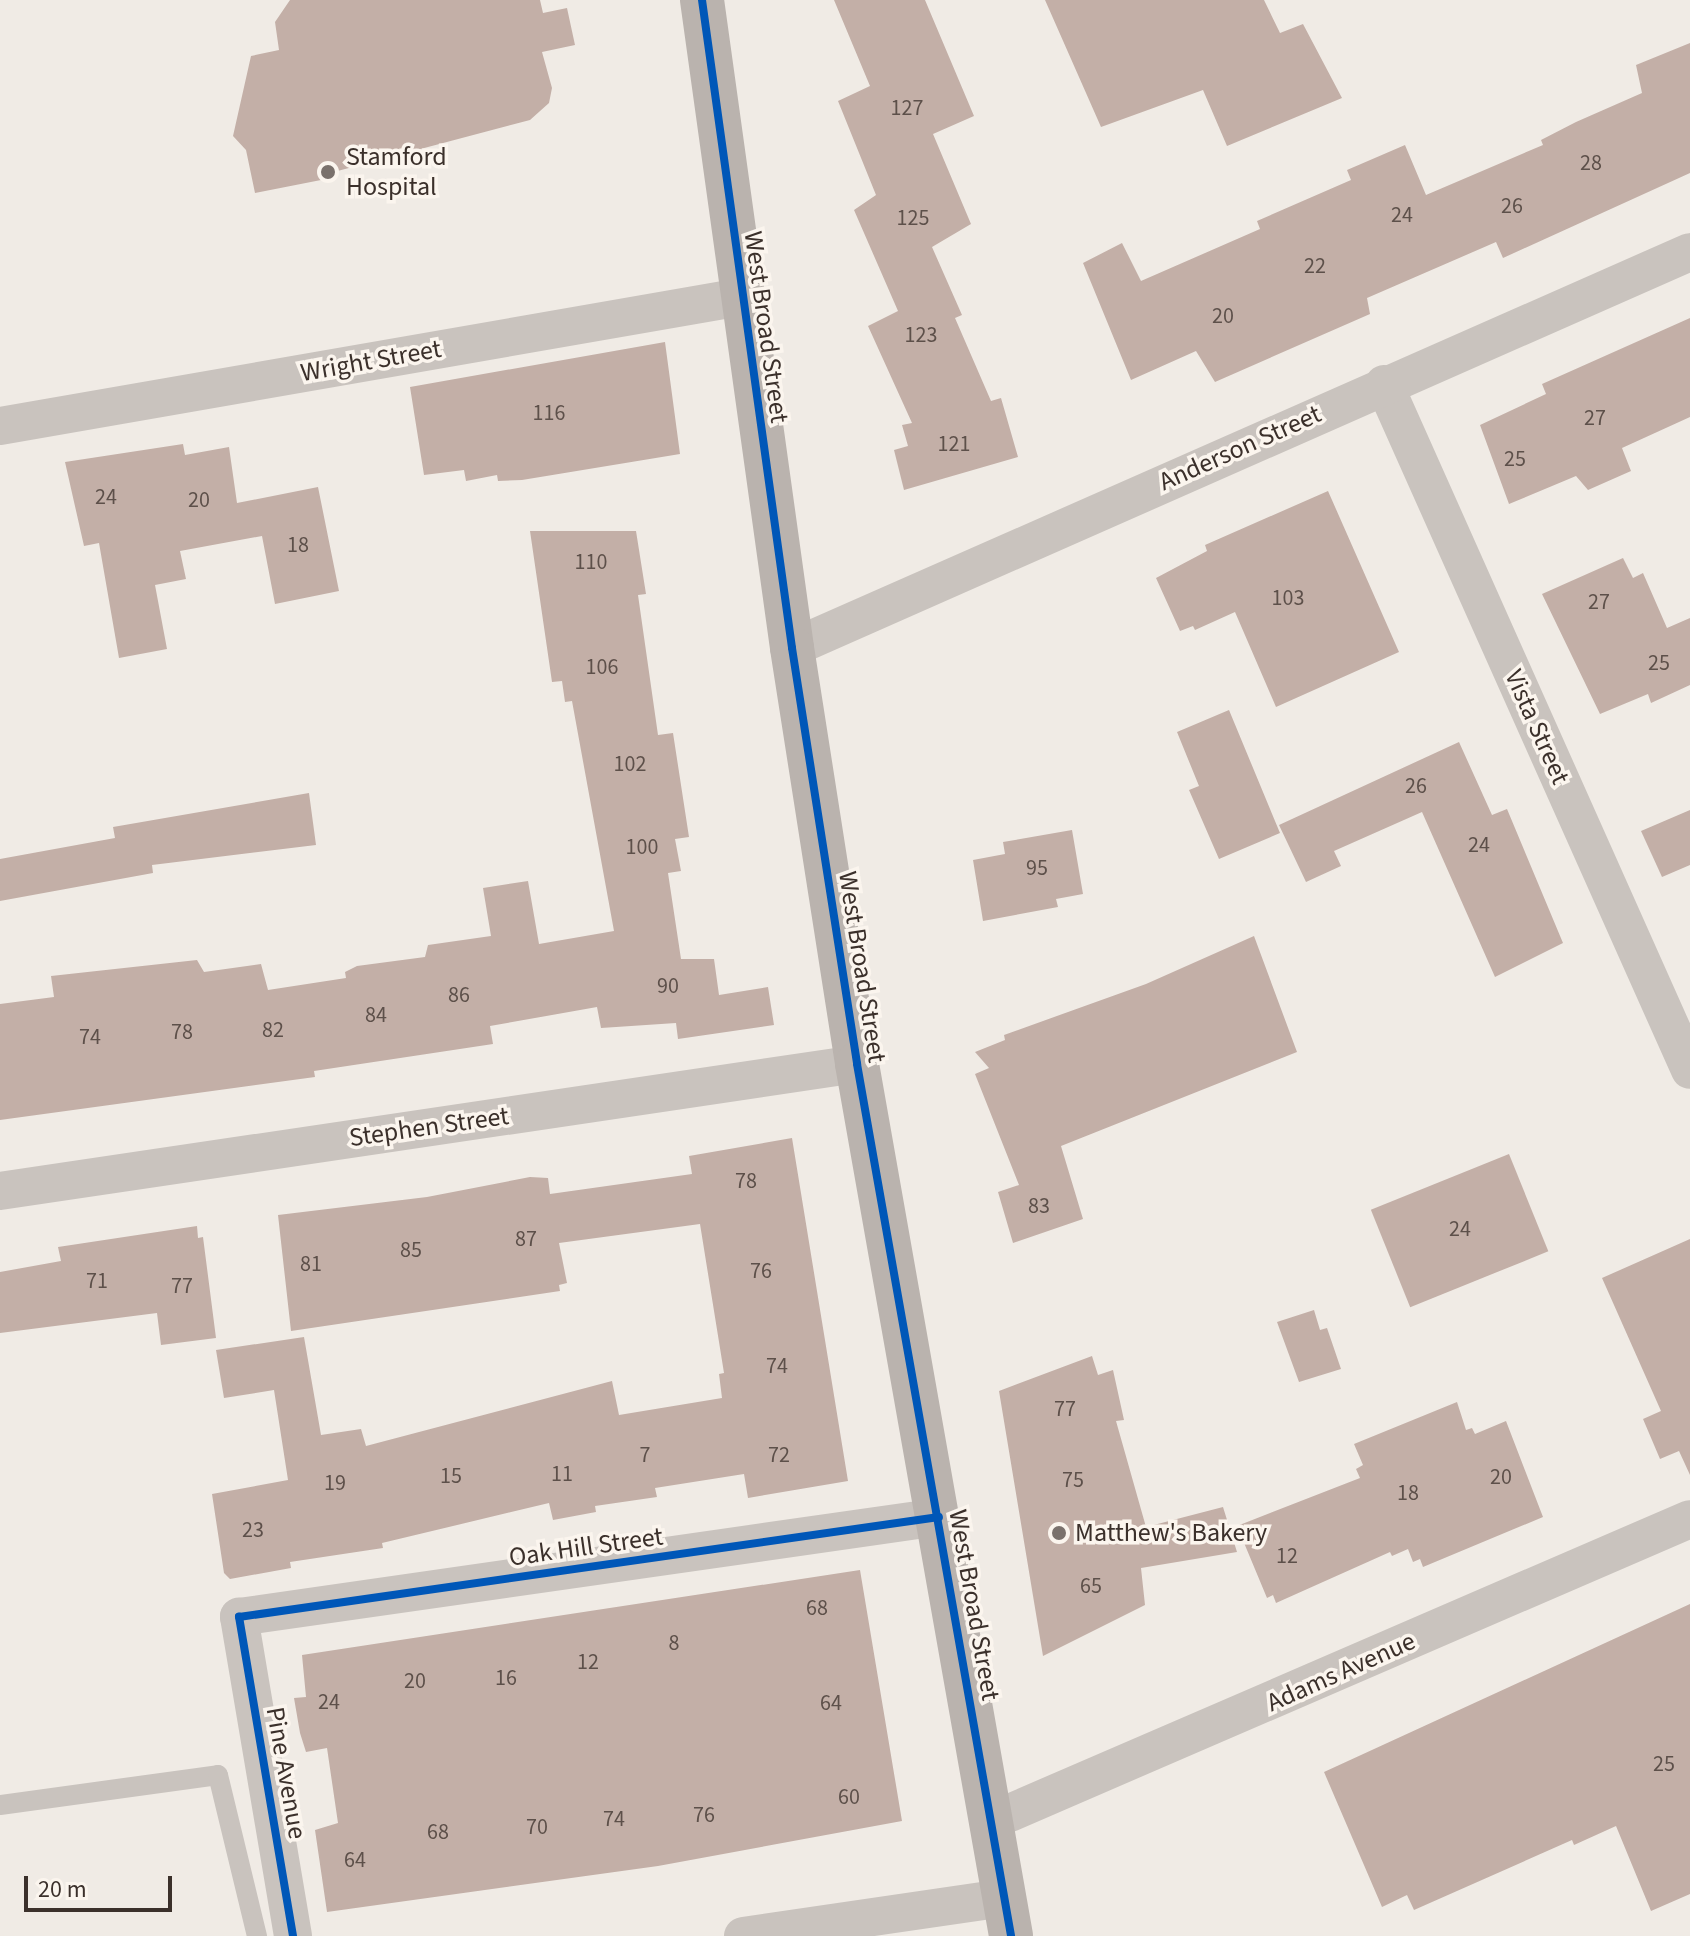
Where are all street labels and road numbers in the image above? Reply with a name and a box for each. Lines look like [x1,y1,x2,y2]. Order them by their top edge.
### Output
street label: West Broad Street [737,229,795,425]
street label: Wright Street [298,333,444,389]
street label: Anderson Street [1154,398,1326,498]
street label: Vista Street [1498,665,1576,789]
street label: West Broad Street [831,869,893,1065]
street label: Stephen Street [347,1100,511,1154]
street label: West Broad Street [942,1507,1006,1703]
street label: Oak Hill Street [507,1521,665,1573]
street label: Adams Avenue [1262,1625,1420,1719]
street label: Pine Avenue [259,1705,313,1841]

